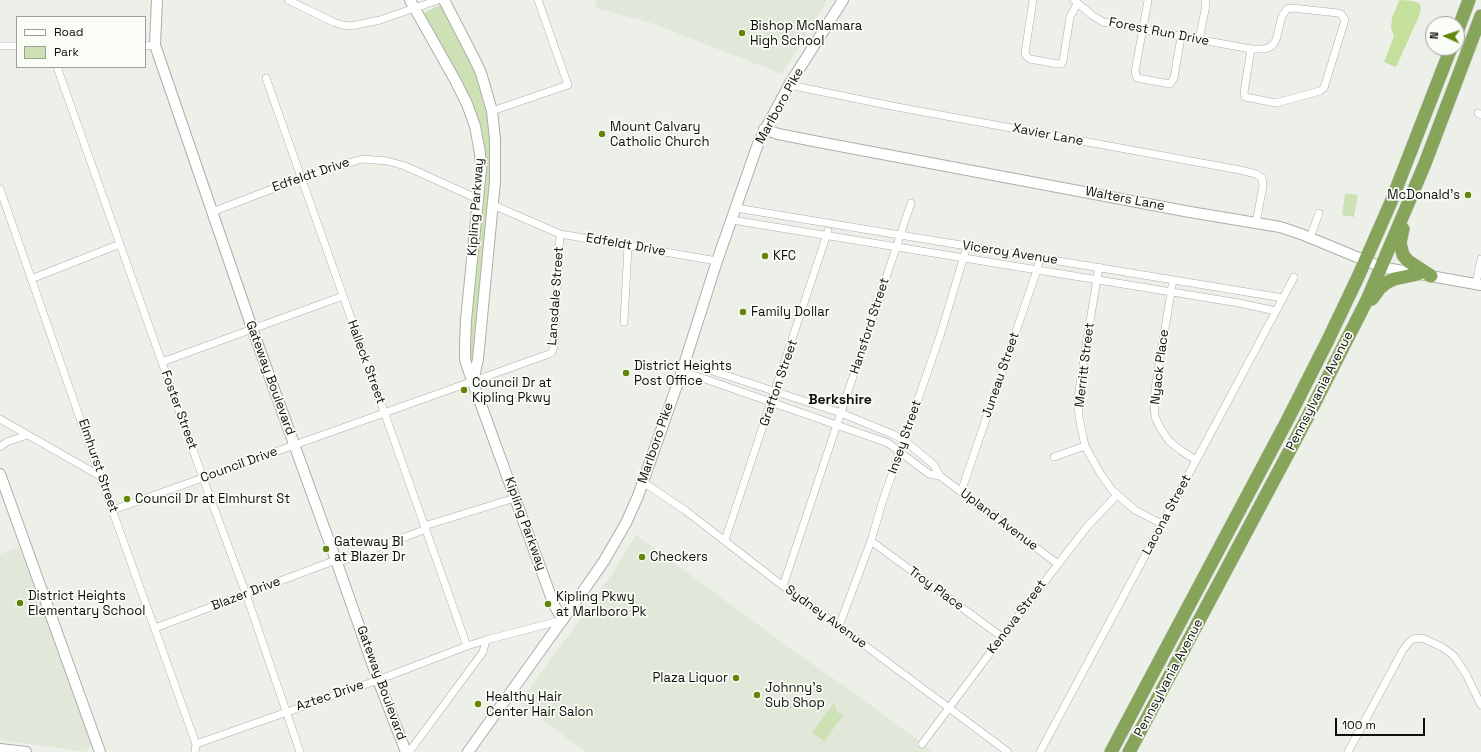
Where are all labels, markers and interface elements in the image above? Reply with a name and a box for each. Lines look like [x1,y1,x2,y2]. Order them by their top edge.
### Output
street label: Forest Run Drive [1107,15,1211,49]
legend [16,16,146,68]
north arrow [1425,16,1465,56]
place label: Bishop McNamara High School [750,18,862,49]
text: Road [54,24,83,40]
marker: Bishop McNamara High School [737,28,747,38]
text: N [1427,31,1441,39]
text: Park [54,44,79,60]
street label: Marlboro Pike [753,65,807,147]
place label: Mount Calvary Catholic Church [610,119,709,150]
street label: Xavier Lane [1011,121,1085,149]
marker: Mount Calvary Catholic Church [597,129,607,139]
street label: Edfeldt Drive [270,154,352,196]
street label: Kipling Parkway [465,158,487,256]
street label: Walters Lane [1084,184,1166,214]
place label: McDonald's [1387,187,1460,203]
marker: McDonald's [1463,190,1473,200]
street label: Edfeldt Drive [585,230,667,260]
street label: Viceroy Avenue [961,238,1059,268]
street label: Lansdale Street [545,246,567,346]
place label: KFC [773,248,796,264]
marker: KFC [760,251,770,261]
street label: Hansford Street [847,276,893,376]
place label: Family Dollar [751,304,830,320]
marker: Family Dollar [738,307,748,317]
street label: Halleck Street [344,318,388,406]
street label: Gateway Boulevard [242,319,298,437]
street label: Merritt Street [1072,322,1098,408]
street label: Nyack Place [1148,328,1172,406]
street label: Pennsylvania Avenue [1283,329,1357,453]
street label: Juneau Street [979,330,1023,420]
street label: Grafton Street [757,338,801,428]
place label: District Heights Post Office [634,358,732,389]
street label: Foster Street [157,368,201,452]
marker: District Heights Post Office [621,368,631,378]
place label: Council Dr at Kipling Pkwy [472,375,552,406]
marker: Council Dr at Kipling Pkwy [459,385,469,395]
district label: Berkshire [808,392,872,408]
street label: Insey Street [885,398,925,476]
street label: Marlboro Pike [635,400,677,486]
street label: Elmhurst Street [75,417,121,515]
street label: Council Drive [198,444,280,486]
street label: Lacona Street [1139,472,1195,558]
street label: Kipling Parkway [501,475,549,573]
street label: Upland Avenue [957,486,1041,554]
place label: Council Dr at Elmhurst St [135,491,290,507]
marker: Council Dr at Elmhurst St [122,494,132,504]
place label: Gateway Bl at Blazer Dr [334,534,406,565]
marker: Gateway Bl at Blazer Dr [321,544,331,554]
place label: Checkers [650,549,708,565]
marker: Checkers [637,552,647,562]
street label: Troy Place [905,564,967,614]
street label: Blazer Drive [209,574,283,614]
street label: Kenova Street [984,577,1050,657]
street label: Sydney Avenue [782,582,870,652]
place label: District Heights Elementary School [28,588,145,619]
place label: Kipling Pkwy at Marlboro Pk [556,589,646,620]
marker: District Heights Elementary School [15,598,25,608]
marker: Kipling Pkwy at Marlboro Pk [543,599,553,609]
street label: Pennsylvania Avenue [1131,616,1207,740]
street label: Gateway Boulevard [353,624,409,742]
place label: Plaza Liquor [652,670,728,686]
marker: Plaza Liquor [731,673,741,683]
street label: Aztec Drive [294,677,366,715]
place label: Johnny's Sub Shop [765,680,825,711]
place label: Healthy Hair Center Hair Salon [486,689,594,720]
marker: Johnny's Sub Shop [752,690,762,700]
marker: Healthy Hair Center Hair Salon [473,699,483,709]
scale bar [1337,710,1427,736]
text: 100 m [1342,717,1376,733]

